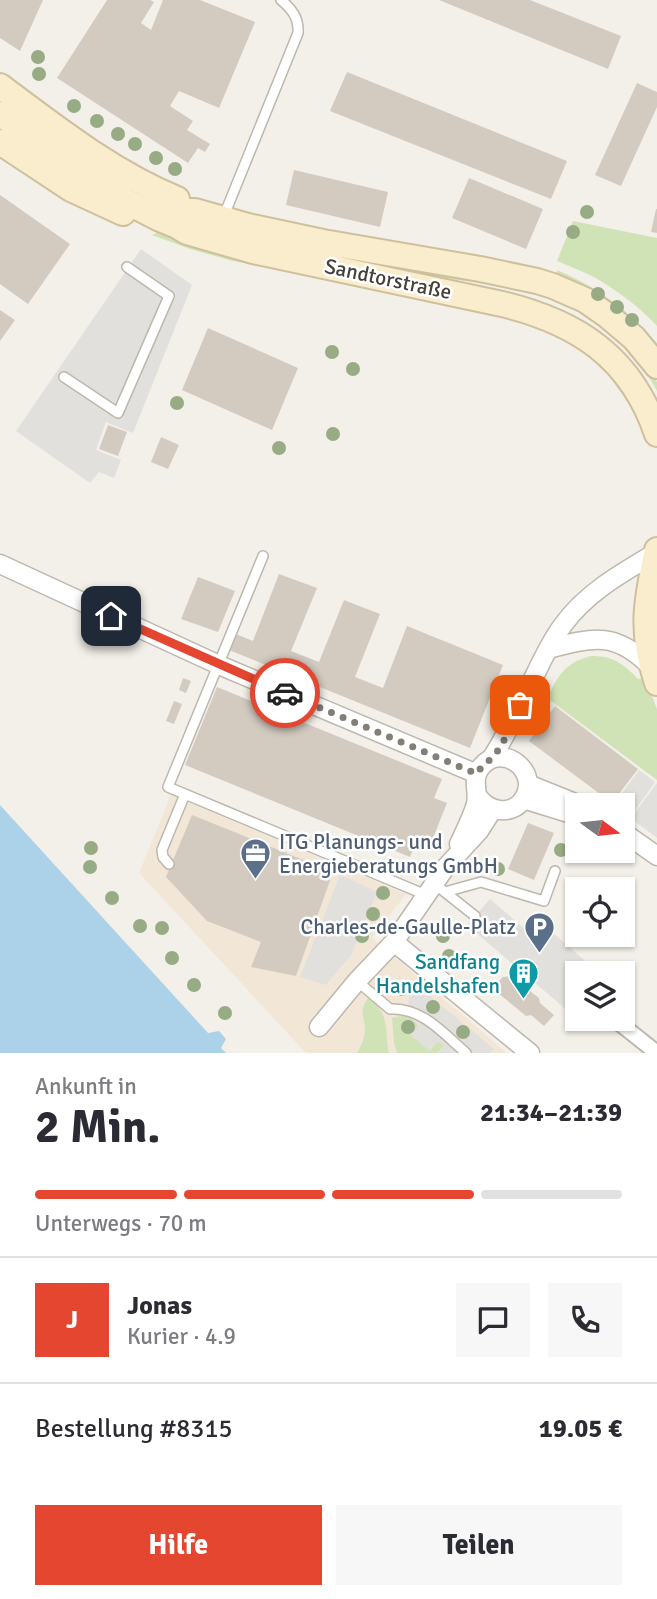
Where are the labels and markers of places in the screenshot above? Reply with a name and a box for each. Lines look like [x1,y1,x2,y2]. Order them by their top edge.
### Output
pin [81,586,141,646]
pin [490,675,550,735]
place label: ITG Planungs- und Energieberatungs GmbH [279,829,498,879]
office icon: ITG Planungs- und Energieberatungs GmbH [239,837,273,881]
parking icon: Charles-de-Gaulle-Platz [522,910,556,954]
place label: Charles-de-Gaulle-Platz [301,914,516,940]
place label: Sandfang Handelshafen [376,949,500,999]
building icon: Sandfang Handelshafen [506,957,540,1001]

